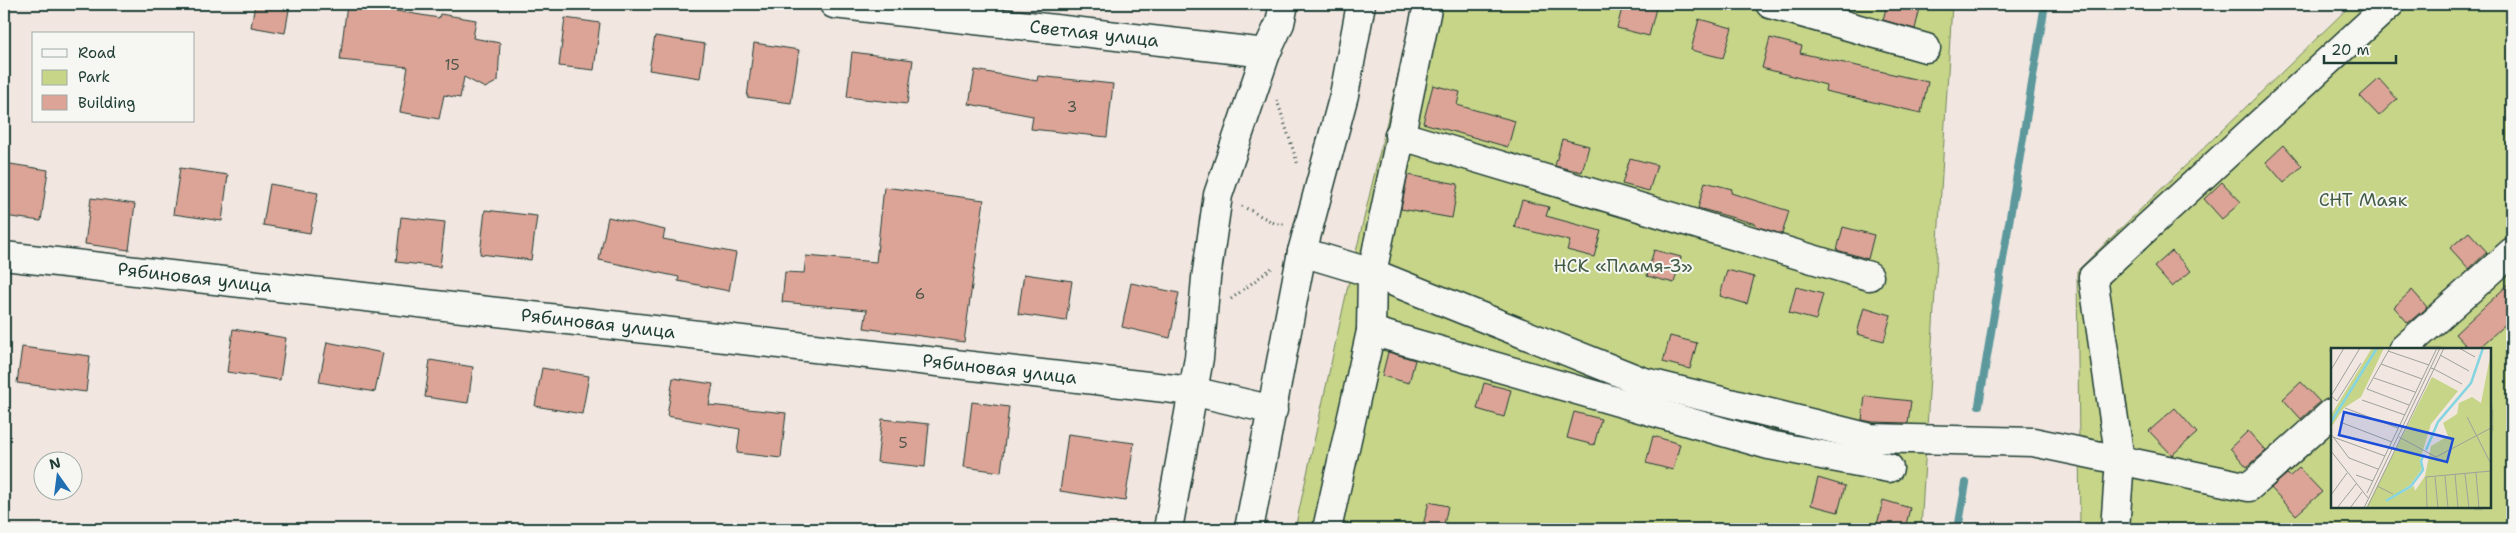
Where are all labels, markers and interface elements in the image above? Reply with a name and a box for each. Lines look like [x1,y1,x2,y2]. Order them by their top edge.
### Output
street label: Светлая улица [1028,14,1160,53]
legend [32,32,195,122]
scale bar [2324,32,2396,64]
text: 20 m [2331,40,2370,60]
text: Road [78,43,116,63]
house number: 15 [444,55,460,75]
text: Park [78,67,110,87]
text: Building [78,93,135,113]
house number: 3 [1067,97,1077,117]
park label: СНТ Маяк [2319,188,2408,212]
park label: НСК «Пламя-3» [1553,254,1693,278]
street label: Рябиновая улица [116,257,273,298]
house number: 6 [915,284,925,304]
street label: Рябиновая улица [520,303,677,344]
street label: Рябиновая улица [921,348,1078,390]
inset map [2331,348,2491,508]
house number: 5 [898,433,908,453]
north arrow [32,450,82,500]
text: N [47,453,62,473]

